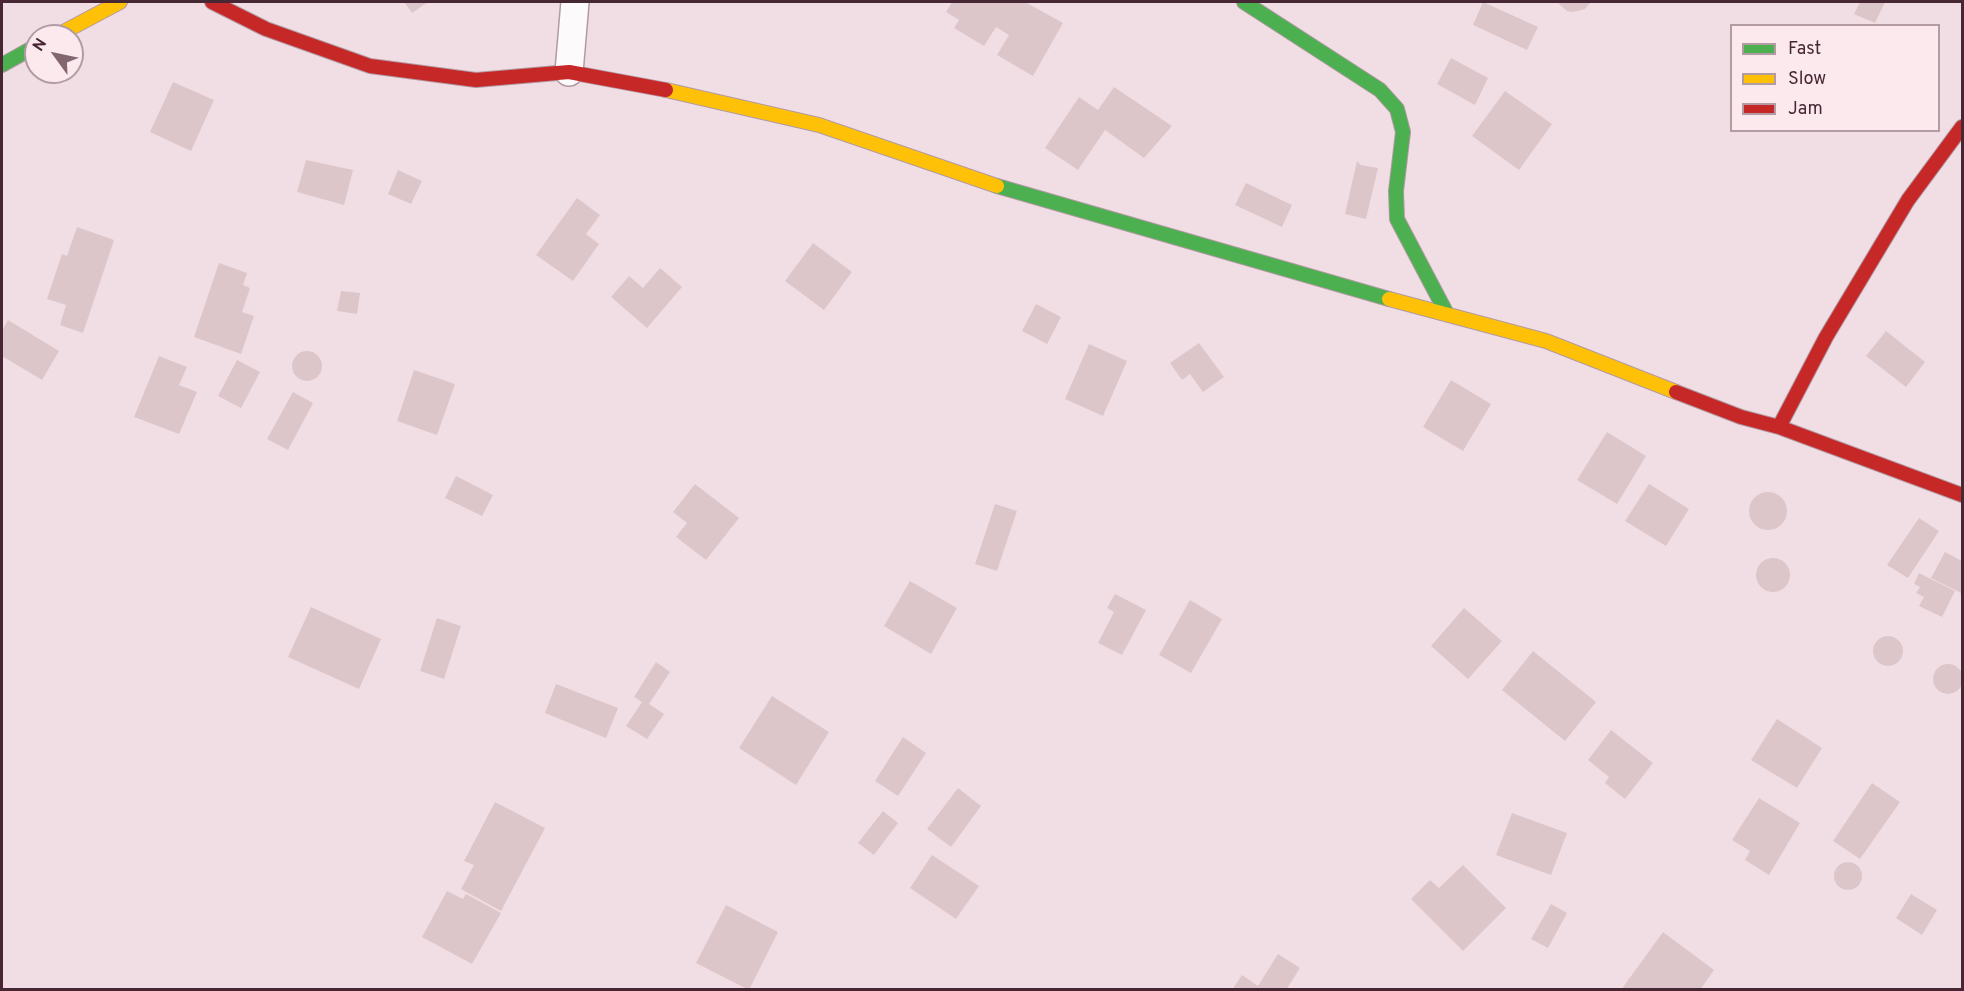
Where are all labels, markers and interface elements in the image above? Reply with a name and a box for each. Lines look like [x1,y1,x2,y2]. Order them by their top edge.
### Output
north arrow [24,24,84,84]
legend [1730,24,1940,132]
text: N [29,35,52,56]
text: Fast [1788,38,1821,61]
text: Slow [1788,68,1826,91]
text: Jam [1788,98,1823,121]

